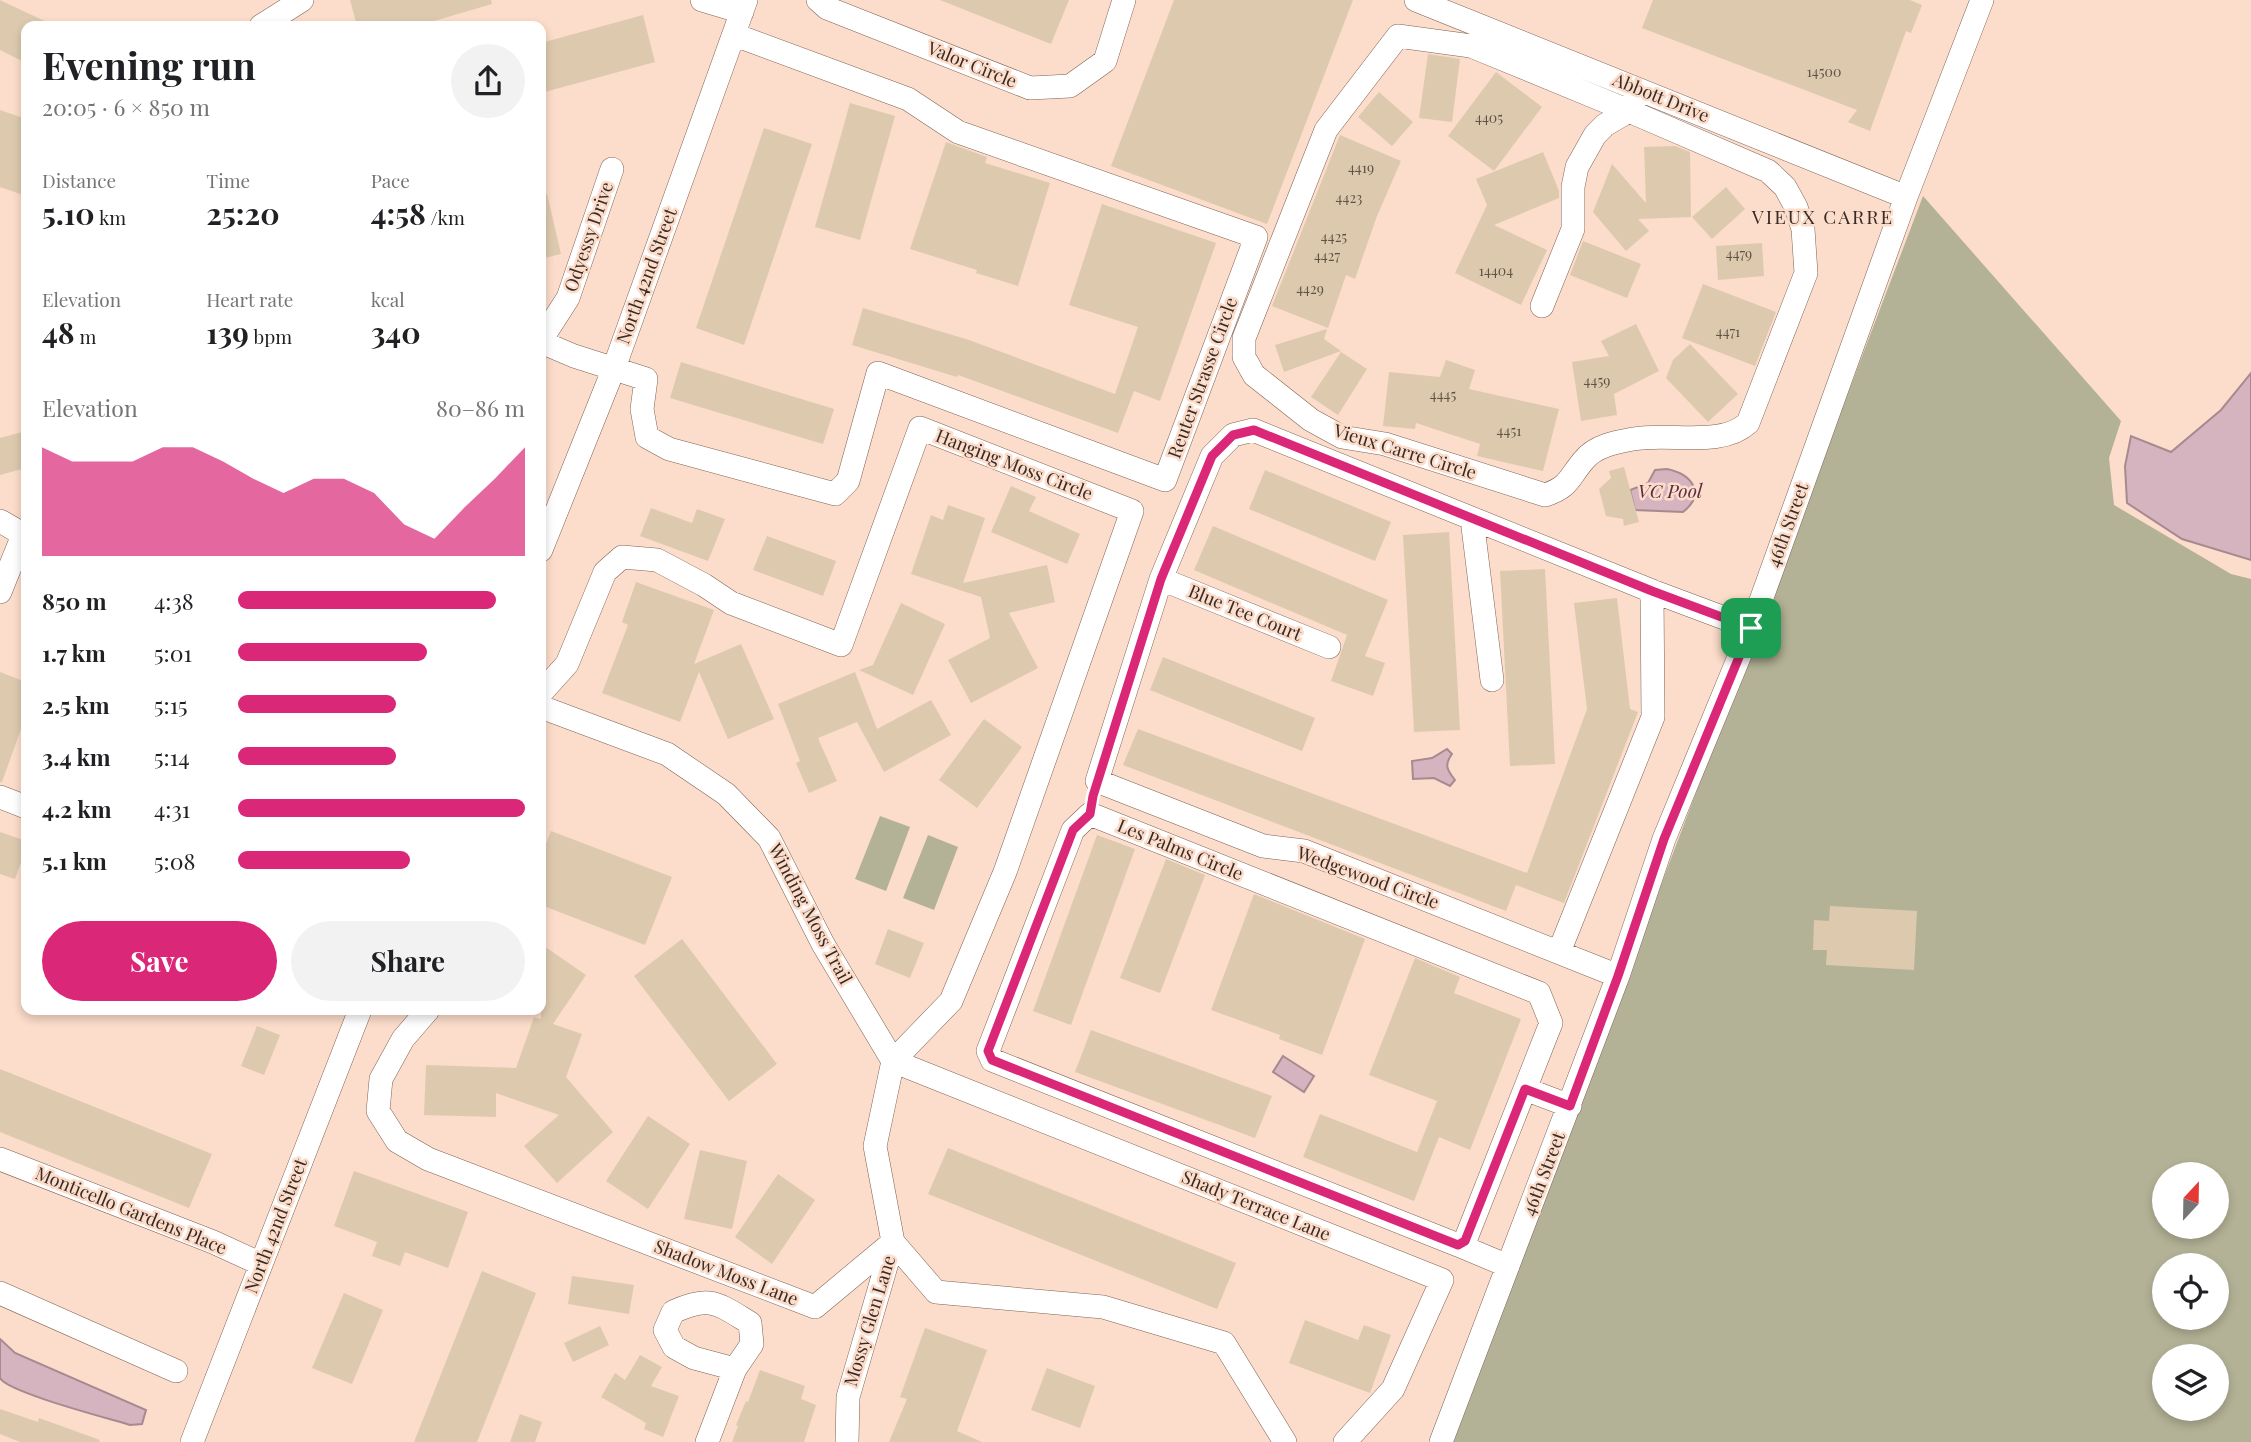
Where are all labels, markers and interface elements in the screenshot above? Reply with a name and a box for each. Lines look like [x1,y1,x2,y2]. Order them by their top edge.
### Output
street label: Valor Circle [923,35,1021,93]
text: Evening run [42,39,256,90]
button: share [451,44,525,118]
house number: 14500 [1807,62,1841,81]
street label: Abbott Drive [1609,67,1713,127]
text: 20:05 · 6 × 850 m [42,91,210,122]
house number: 4405 [1475,108,1503,127]
house number: 4419 [1348,158,1374,177]
text: Distance [42,167,116,193]
text: Time [206,167,250,193]
text: Pace [371,167,410,193]
street label: Odyessy Drive [558,178,618,295]
house number: 4423 [1336,188,1362,207]
text: 5.10 [42,193,95,233]
text: 25:20 [206,193,280,233]
text: 4:58 [371,193,426,233]
district label: VIEUX CARRE [1751,203,1894,229]
text: km [95,204,126,230]
text: /km [426,204,465,230]
street label: North 42nd Street [610,204,682,347]
house number: 4425 [1321,227,1347,246]
house number: 4479 [1726,244,1752,263]
house number: 4427 [1314,246,1340,265]
house number: 14404 [1479,261,1513,280]
house number: 4429 [1296,279,1324,298]
text: Elevation [42,286,121,312]
text: Heart rate [206,286,293,312]
text: kcal [371,286,405,312]
street label: Reuter Strasse Circle [1162,294,1242,461]
text: 48 [42,312,75,352]
text: 139 [206,312,249,352]
text: 340 [371,312,421,352]
house number: 4471 [1716,322,1740,341]
text: m [75,323,96,349]
text: bpm [249,323,292,349]
house number: 4459 [1584,371,1610,390]
house number: 4445 [1430,385,1456,404]
text: Elevation [42,392,138,423]
text: 80–86 m [436,392,525,423]
street label: Vieux Carre Circle [1330,418,1480,484]
house number: 4451 [1497,421,1521,440]
street label: Hanging Moss Circle [932,423,1096,505]
water label: VC Pool [1638,477,1703,503]
street label: 46th Street [1761,479,1814,570]
street label: Blue Tee Court [1185,578,1306,646]
text: 850 m [42,585,106,616]
text: 4:38 [154,585,194,616]
pin [1721,598,1781,658]
icon: arrive [1732,609,1770,647]
text: 1.7 km [42,637,106,668]
text: 5:01 [154,637,192,668]
text: 2.5 km [42,689,109,720]
text: 5:15 [154,689,187,720]
text: 3.4 km [42,741,111,772]
text: 5:14 [154,741,190,772]
text: 4.2 km [42,793,112,824]
text: 4:31 [154,793,190,824]
street label: Les Palms Circle [1114,813,1247,885]
street label: Winding Moss Trail [763,838,858,988]
street label: Wedgewood Circle [1293,840,1443,914]
text: 5.1 km [42,845,107,876]
text: 5:08 [154,845,195,876]
button: Save [42,921,277,1001]
button: Share [291,921,525,1001]
street label: 46th Street [1516,1128,1570,1219]
street label: North 42nd Street [238,1154,312,1297]
street label: Monticello Gardens Place [32,1161,231,1259]
north arrow [2152,1162,2230,1239]
map controls [2152,1162,2229,1421]
street label: Shady Terrace Lane [1178,1164,1334,1246]
street label: Shadow Moss Lane [651,1234,802,1311]
street label: Mossy Glen Lane [838,1252,900,1389]
button: locate [2152,1253,2229,1330]
button: layers [2152,1344,2229,1421]

